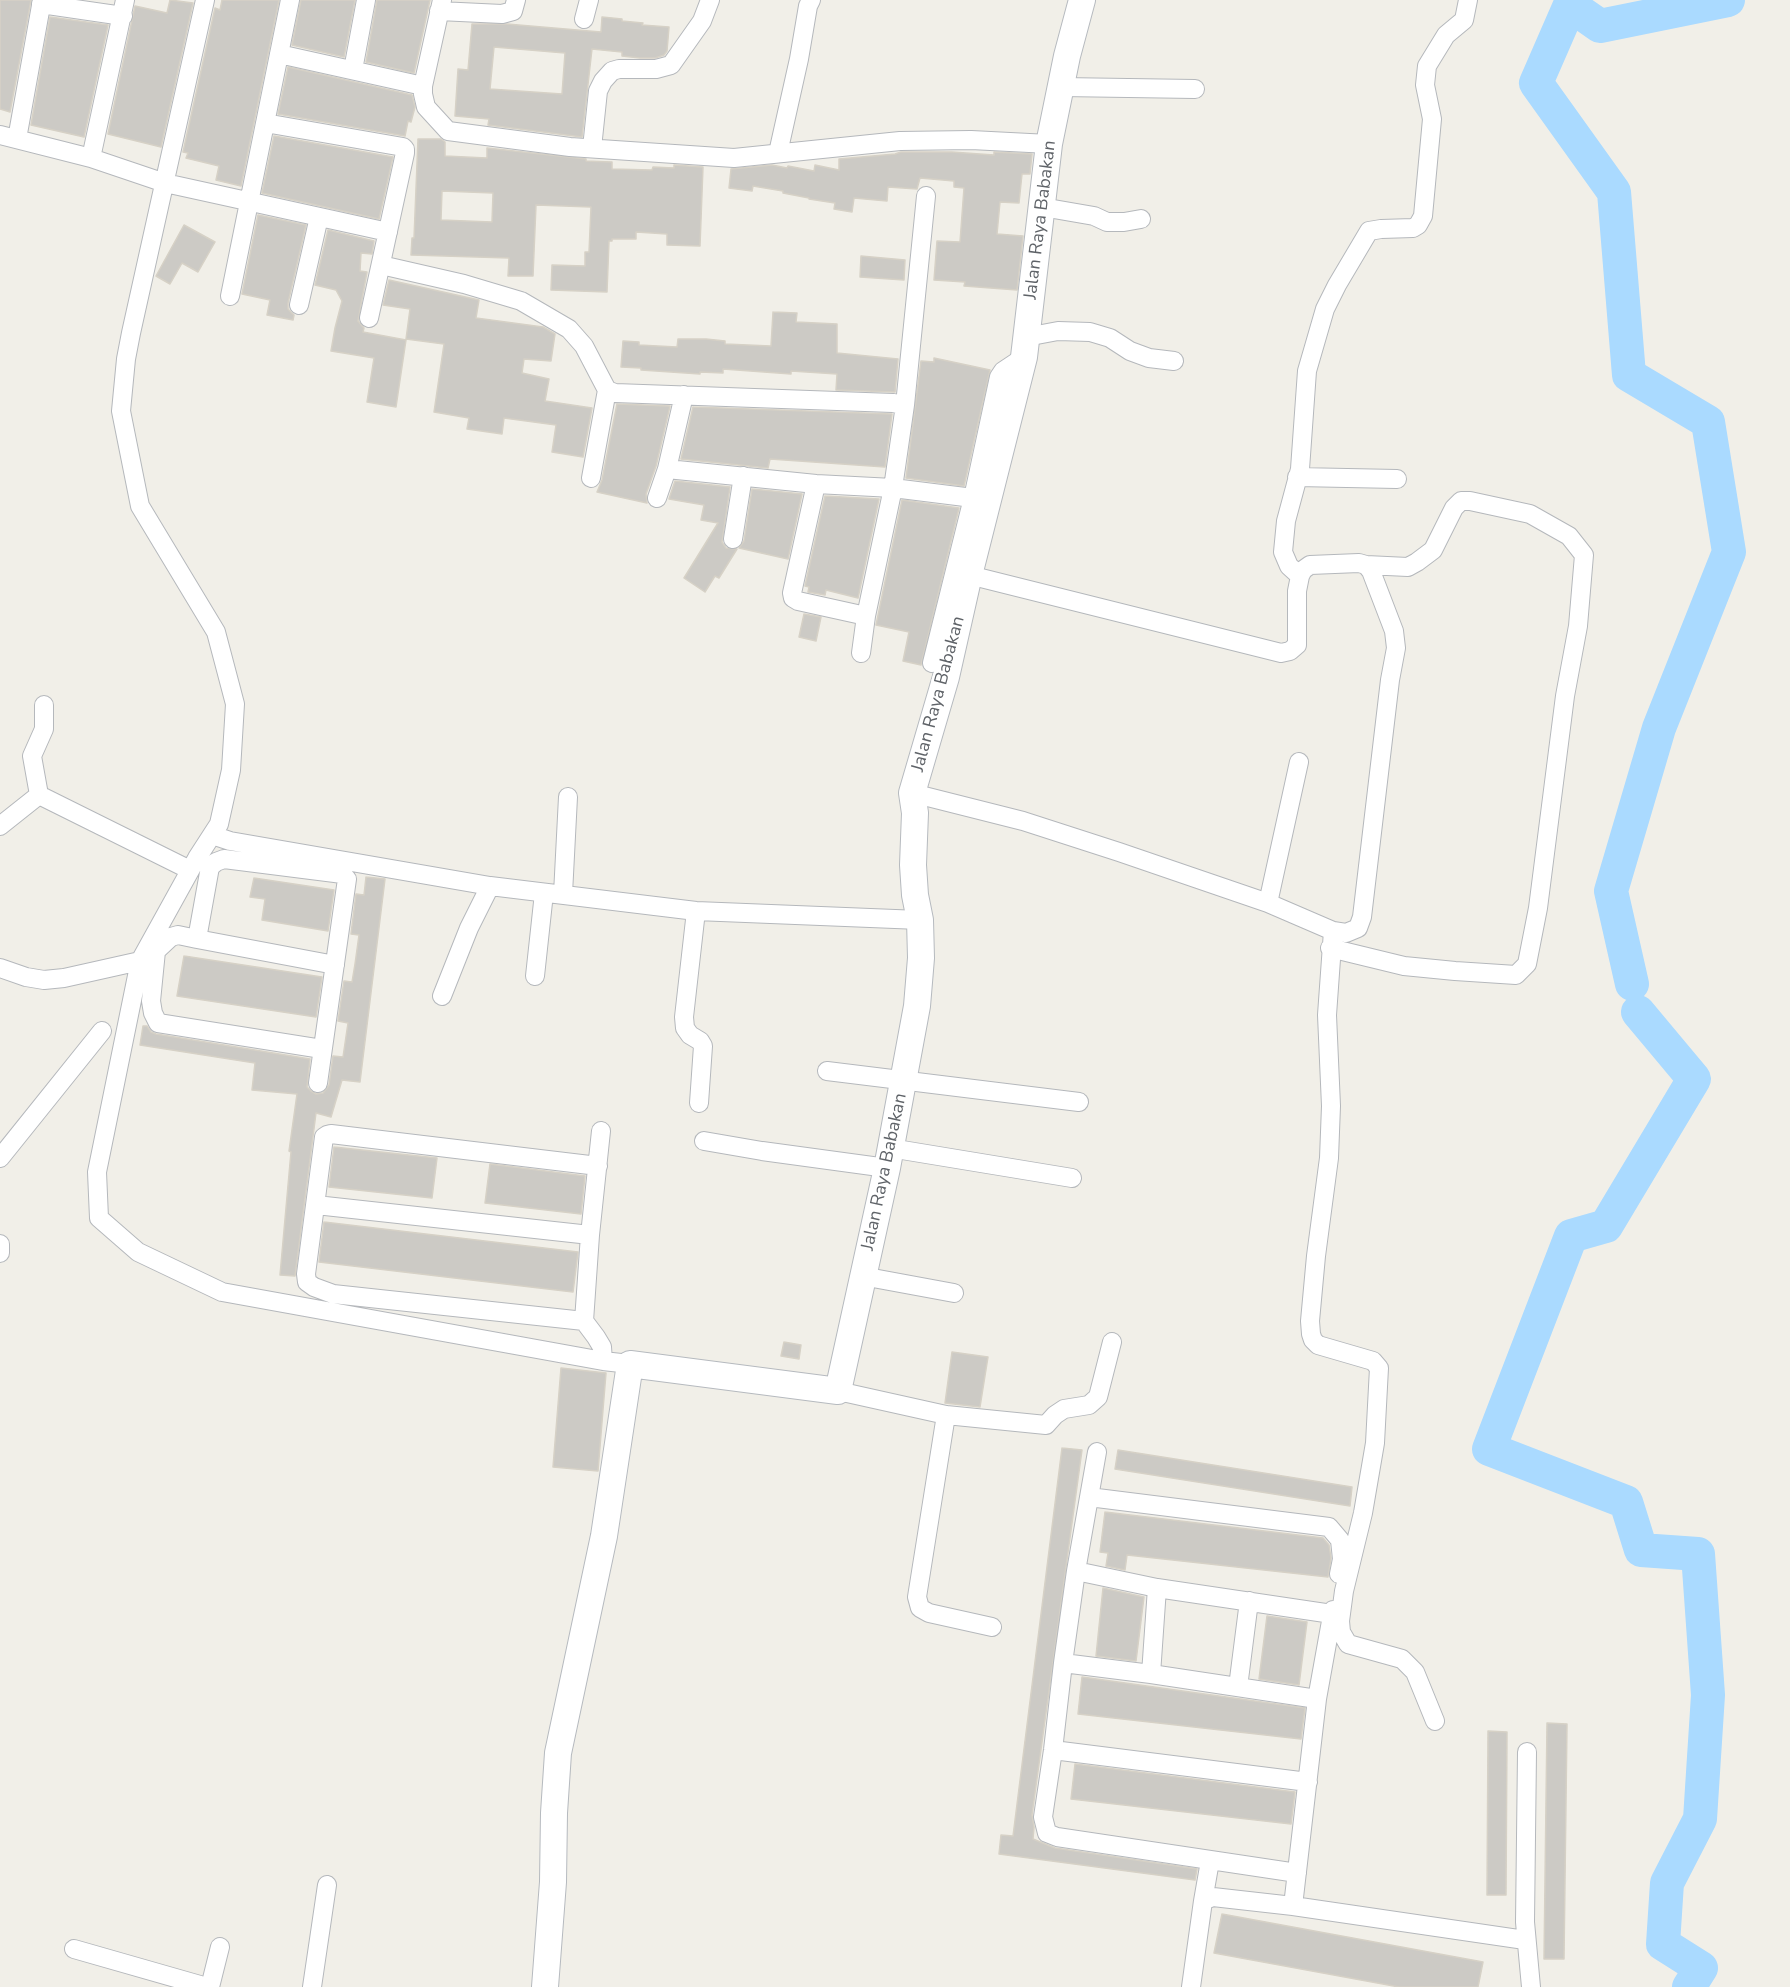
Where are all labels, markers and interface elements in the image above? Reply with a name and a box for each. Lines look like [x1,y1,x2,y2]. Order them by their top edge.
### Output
street label: Jalan Raya Babakan [1021,139,1061,301]
street label: Jalan Raya Babakan [908,614,970,774]
street label: Jalan Raya Babakan [858,1091,912,1253]

